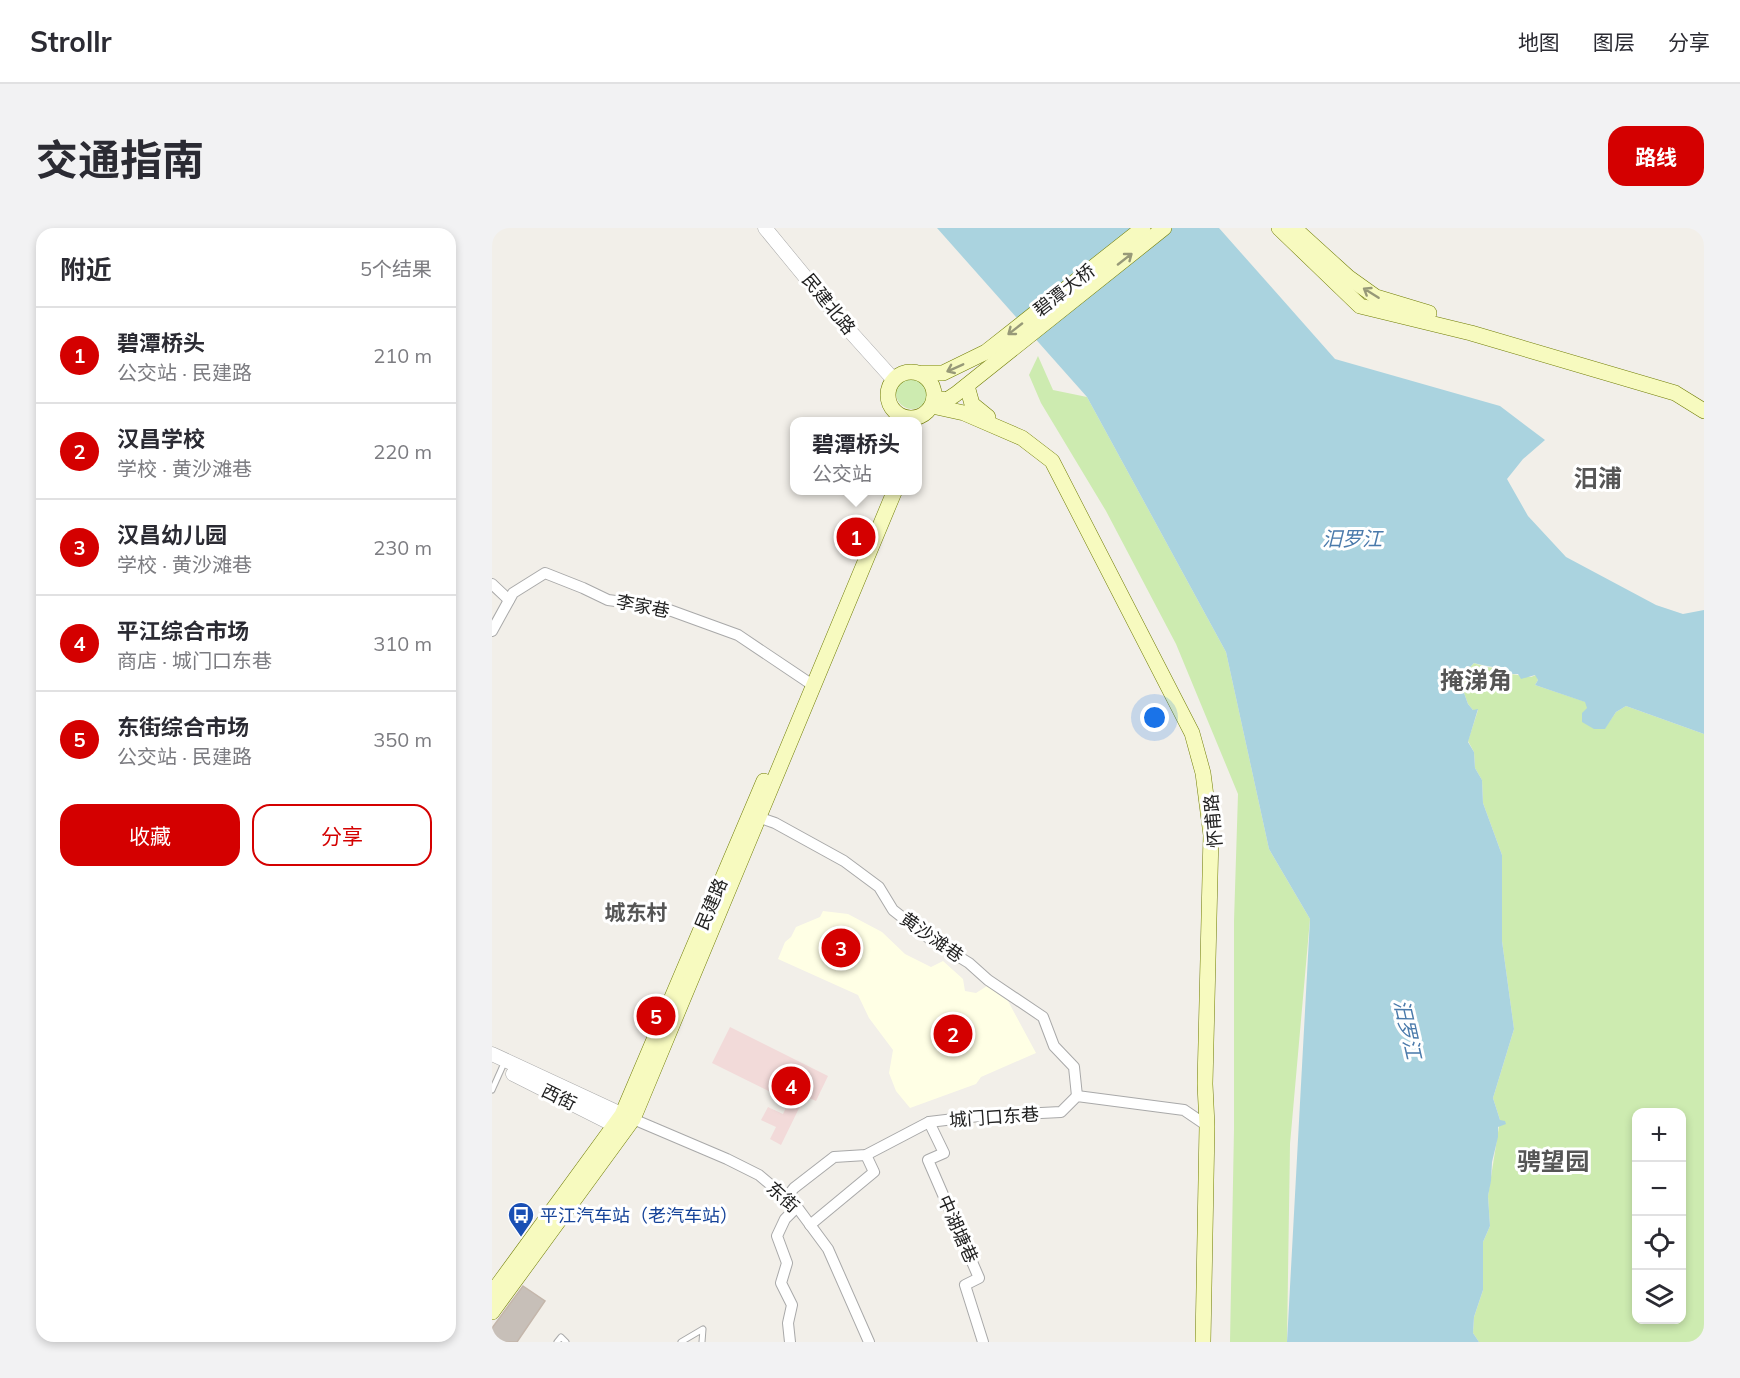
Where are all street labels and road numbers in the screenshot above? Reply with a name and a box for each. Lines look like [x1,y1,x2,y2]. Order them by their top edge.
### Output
street label: 碧潭大桥 [1029,259,1099,321]
street label: 民建北路 [797,269,861,339]
street label: 李家巷 [614,590,672,622]
street label: 怀甫路 [1199,793,1227,849]
street label: 民建路 [690,875,732,933]
street label: 黄沙滩巷 [896,907,968,967]
street label: 西街 [538,1079,580,1115]
street label: 城门口东巷 [948,1102,1040,1132]
street label: 东街 [762,1176,804,1218]
street label: 中湖塘巷 [933,1191,983,1267]

